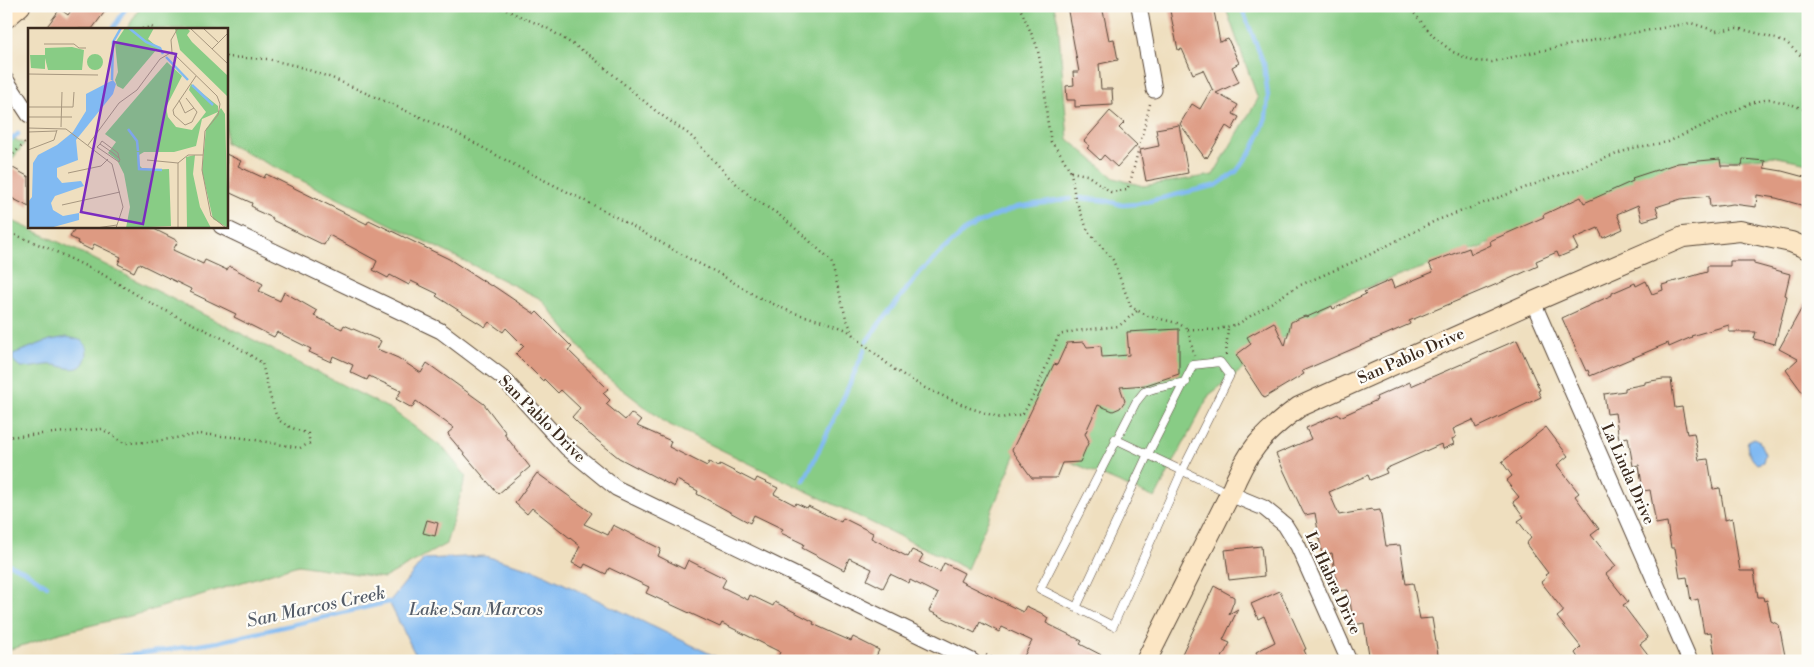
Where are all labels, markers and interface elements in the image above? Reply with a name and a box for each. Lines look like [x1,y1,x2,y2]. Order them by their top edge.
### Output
inset map [28,28,228,228]
street label: San Pablo Drive [1354,323,1468,389]
street label: San Pablo Drive [494,371,590,467]
street label: La Linda Drive [1597,420,1659,528]
street label: La Habra Drive [1300,528,1366,638]
water label: San Marcos Creek [244,581,388,633]
water label: Lake San Marcos [408,598,543,621]

